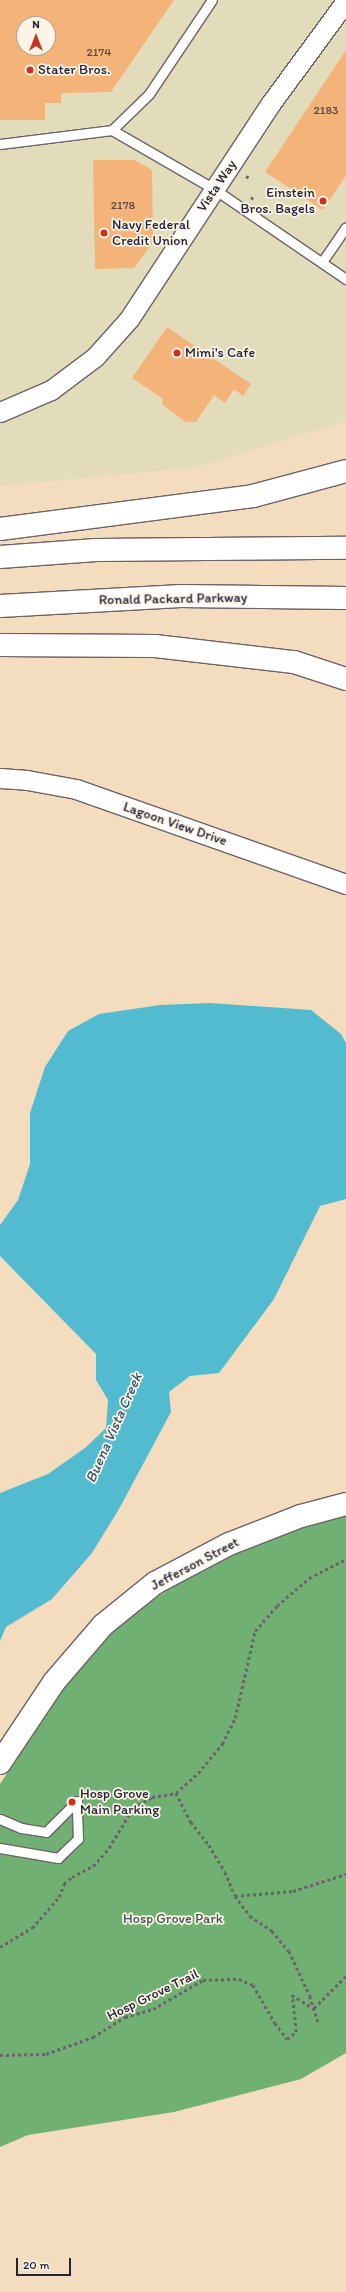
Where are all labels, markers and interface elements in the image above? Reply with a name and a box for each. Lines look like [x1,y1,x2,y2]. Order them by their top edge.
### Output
north arrow [16,16,56,56]
text: N [32,18,40,31]
house number: 2174 [86,46,112,60]
place label: Stater Bros. [38,62,110,78]
marker: Stater Bros. [25,65,35,75]
house number: 2183 [314,104,338,118]
street label: Vista Way [194,157,240,215]
place label: Einstein Bros. Bagels [240,185,315,218]
marker: Einstein Bros. Bagels [318,196,328,206]
house number: 2178 [111,199,135,213]
place label: Navy Federal Credit Union [112,217,189,250]
marker: Navy Federal Credit Union [99,228,109,238]
place label: Mimi's Cafe [185,345,255,361]
marker: Mimi's Cafe [172,348,182,358]
street label: Ronald Packard Parkway [99,589,247,609]
street label: Lagoon View Drive [121,798,229,850]
water label: Buena Vista Creek [82,1371,146,1485]
street label: Jefferson Street [148,1534,242,1594]
place label: Hosp Grove Main Parking [80,1786,159,1818]
marker: Hosp Grove Main Parking [67,1797,77,1807]
park label: Hosp Grove Park [123,1911,223,1927]
street label: Hosp Grove Trail [105,1966,201,2024]
scale bar [18,2250,73,2276]
text: 20 m [23,2258,50,2272]

